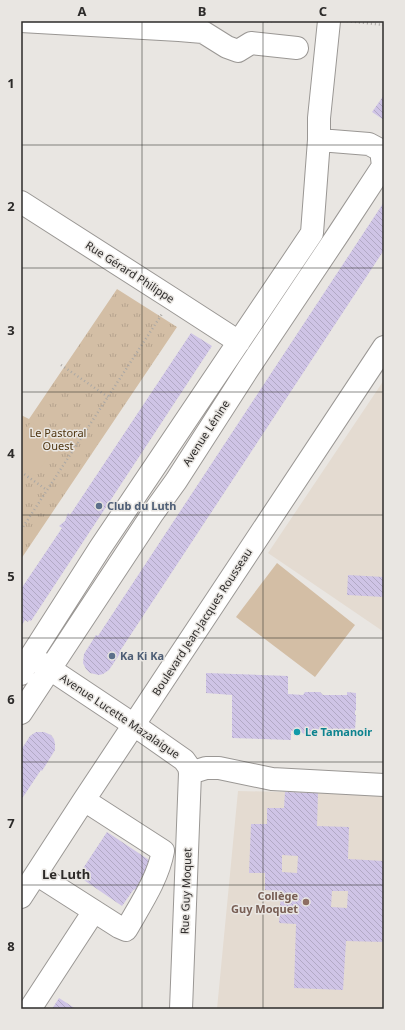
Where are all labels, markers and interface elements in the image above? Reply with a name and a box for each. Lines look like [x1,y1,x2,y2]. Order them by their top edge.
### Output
text: A [78,2,87,20]
text: B [198,2,206,20]
text: C [319,2,327,20]
text: 1 [7,74,15,92]
text: 2 [7,197,15,215]
street label: Rue Gérard Philippe [83,237,178,306]
text: 3 [7,321,15,339]
street label: Avenue Lénine [179,397,233,469]
park label: Le Pastoral Ouest [30,425,86,453]
text: 4 [7,444,15,462]
place label: Club du Luth [107,498,177,513]
marker: Club du Luth [94,501,104,511]
street label: Boulevard Jean-Jacques Rousseau [148,545,255,698]
text: 5 [7,567,15,585]
place label: Ka Ki Ka [120,648,164,663]
marker: Ka Ki Ka [107,651,117,661]
street label: Avenue Lucette Mazalaigue [57,670,183,761]
text: 6 [7,690,15,708]
place label: Le Tamanoir [305,724,372,739]
marker: Le Tamanoir [292,727,302,737]
text: 7 [7,814,15,832]
street label: Rue Guy Moquet [176,848,195,934]
district label: Le Luth [42,865,90,883]
place label: Collège Guy Moquet [231,888,298,916]
marker: Collège Guy Moquet [301,897,311,907]
text: 8 [7,937,15,955]

